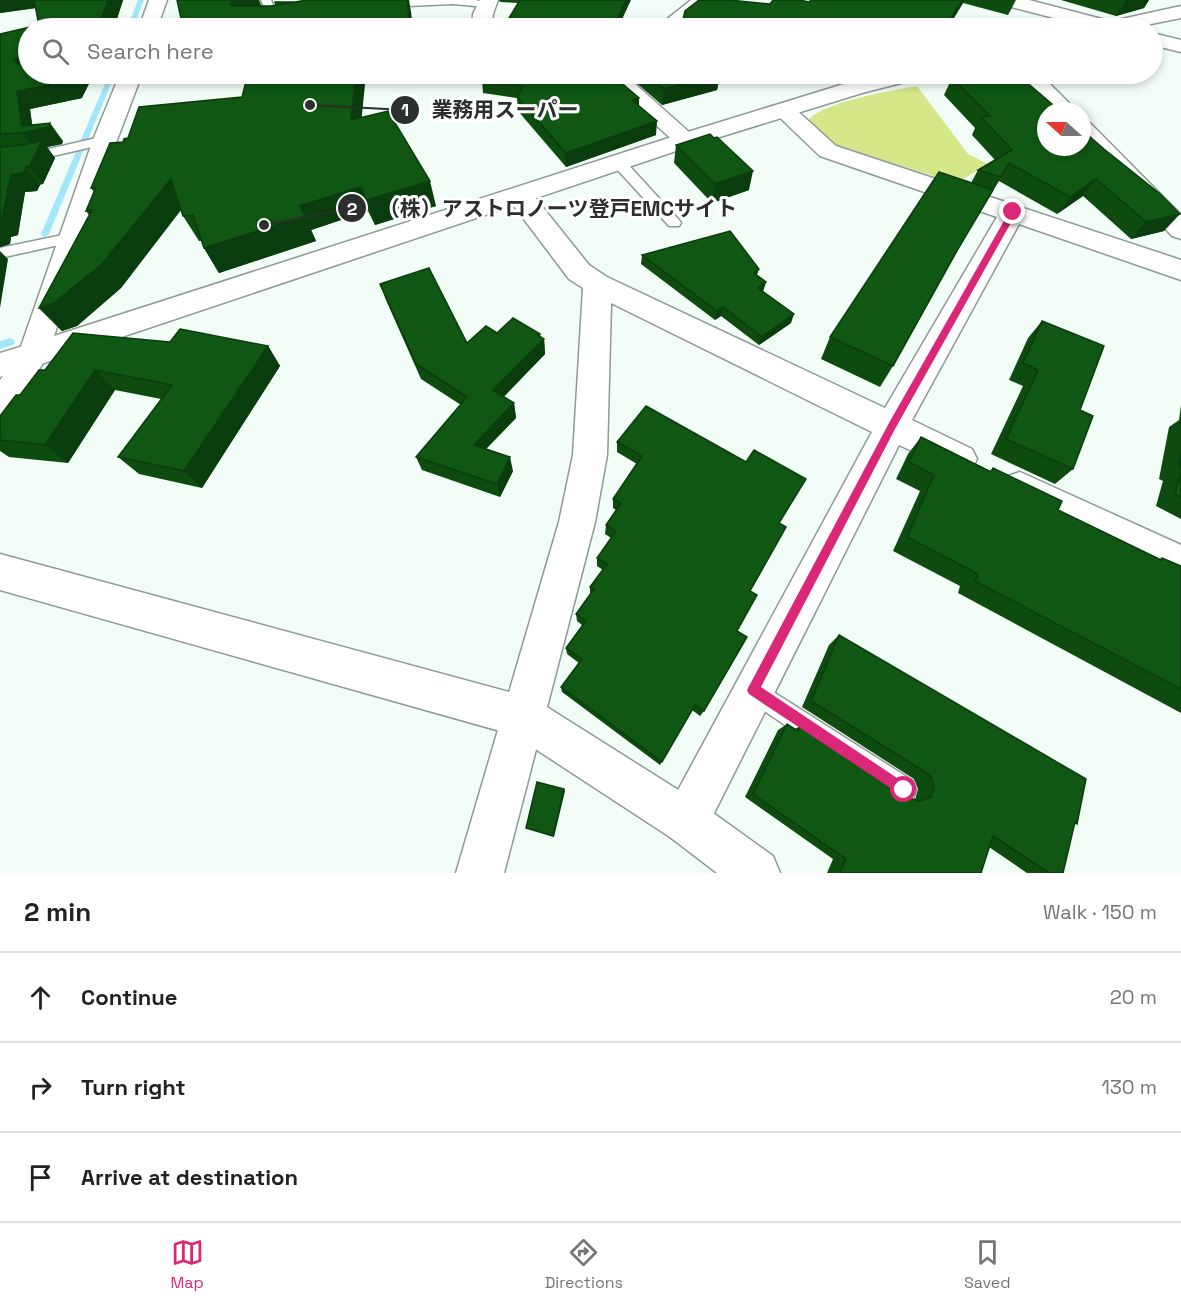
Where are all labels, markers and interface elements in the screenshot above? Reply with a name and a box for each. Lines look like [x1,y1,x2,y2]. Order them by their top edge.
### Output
search box [18,18,1163,84]
icon: search [39,35,72,68]
text: Search here [87,37,214,65]
callout: 業務用スーパー [390,90,591,129]
text: 業務用スーパー [432,96,578,123]
text: 1 [401,98,409,121]
north arrow [1037,102,1091,156]
callout: （株）アストロノーツ登戸EMCサイト [337,189,749,228]
text: （株）アストロノーツ登戸EMCサイト [379,195,737,222]
text: 2 [347,197,358,220]
route end [999,198,1025,224]
route start [890,776,916,802]
text: 2 min [24,895,91,929]
text: Walk · 150 m [1043,899,1157,925]
icon: ahead [24,981,57,1014]
text: Continue [81,983,177,1011]
text: 20 m [1110,984,1157,1010]
icon: right [24,1071,57,1104]
text: Turn right [81,1073,186,1101]
text: 130 m [1101,1074,1157,1100]
icon: arrive [24,1161,57,1194]
text: Arrive at destination [81,1163,298,1191]
tab: Map [170,1236,204,1293]
tab: Directions [545,1236,623,1293]
tab: Saved [964,1236,1011,1293]

